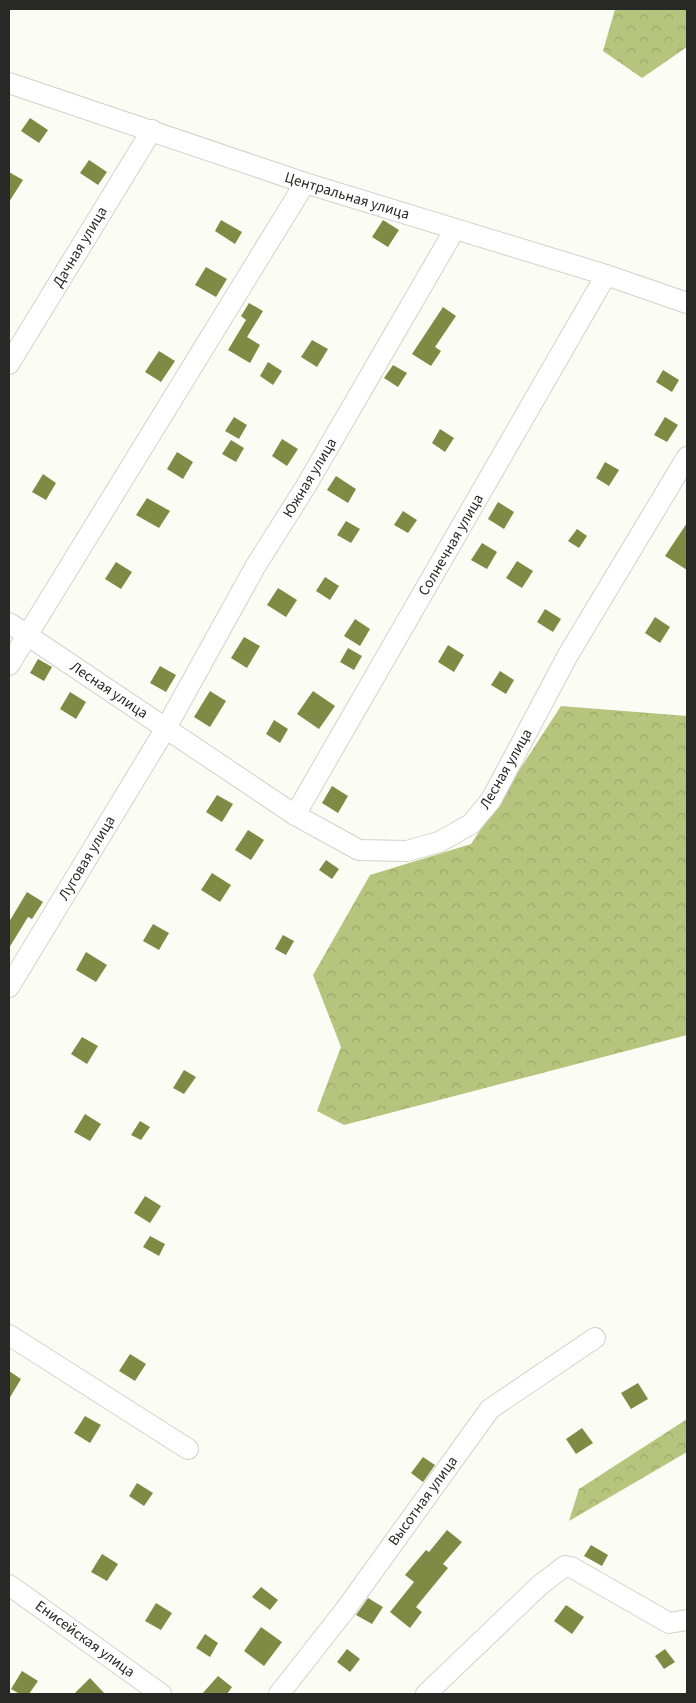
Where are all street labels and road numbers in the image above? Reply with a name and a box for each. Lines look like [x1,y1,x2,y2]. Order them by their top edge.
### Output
street label: Центральная улица [282,167,412,225]
street label: Дачная улица [48,203,112,291]
street label: Южная улица [278,434,342,522]
street label: Солнечная улица [413,490,489,600]
street label: Лесная улица [66,656,152,724]
street label: Лесная улица [474,725,538,813]
street label: Луговая улица [53,812,121,904]
street label: Высотная улица [383,1452,463,1550]
street label: Енисейская улица [31,1596,139,1682]

